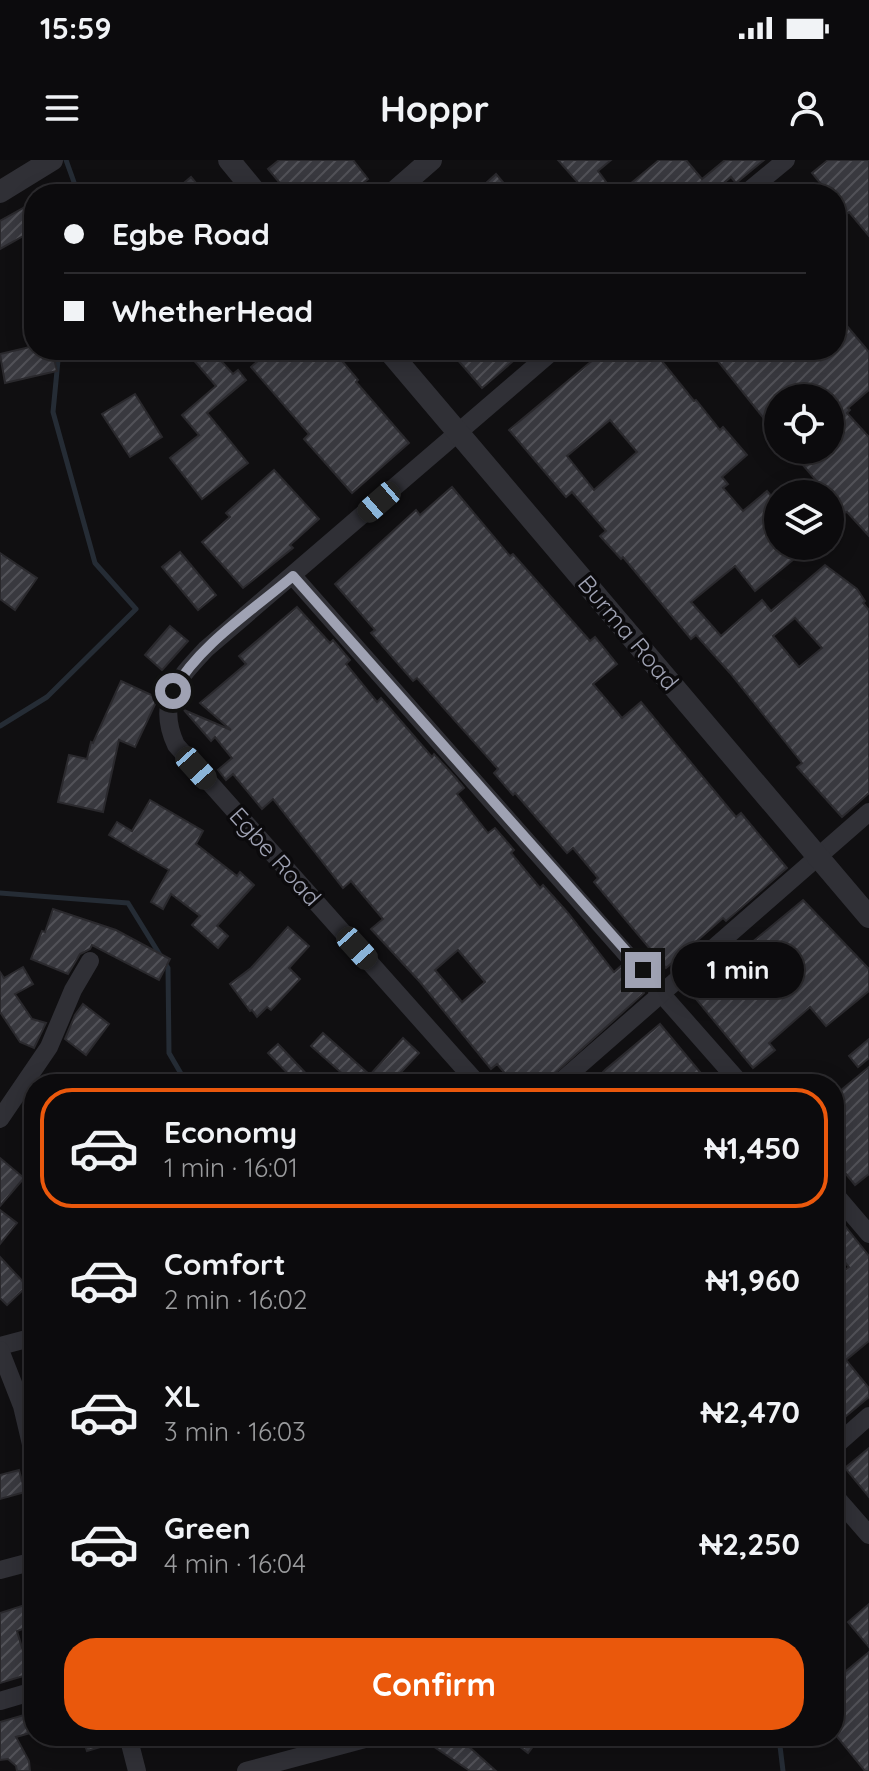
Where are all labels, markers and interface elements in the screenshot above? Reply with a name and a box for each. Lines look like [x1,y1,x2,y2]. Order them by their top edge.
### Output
text: 15:59 [40,9,111,47]
icon: menu [40,86,84,130]
text: Hoppr [380,86,489,131]
icon: person [785,86,829,130]
text: Egbe Road [112,215,270,253]
text: WhetherHead [112,292,313,330]
map controls [764,384,844,560]
button: locate [764,384,844,464]
car [353,477,405,527]
button: layers [764,480,844,560]
street label: Burma Road [572,569,686,696]
route start [155,673,191,709]
car [171,742,221,794]
street label: Egbe Road [224,801,328,912]
car [332,922,382,974]
callout: 1 min [671,942,803,998]
route end [625,952,661,988]
text: 1 min [707,953,770,986]
icon: car [68,1112,140,1184]
text: Economy [164,1113,297,1151]
text: ₦1,450 [705,1129,800,1167]
text: 1 min · 16:01 [164,1151,298,1184]
icon: car [68,1244,140,1316]
text: Comfort [164,1245,285,1283]
text: ₦1,960 [706,1261,800,1299]
text: 2 min · 16:02 [164,1283,307,1316]
icon: car [68,1376,140,1448]
text: XL [164,1377,201,1415]
text: ₦2,470 [701,1393,800,1431]
text: 3 min · 16:03 [164,1415,306,1448]
icon: car [68,1508,140,1580]
text: Green [164,1509,251,1547]
text: ₦2,250 [700,1525,800,1563]
text: 4 min · 16:04 [164,1547,306,1580]
button: Confirm [64,1638,804,1730]

